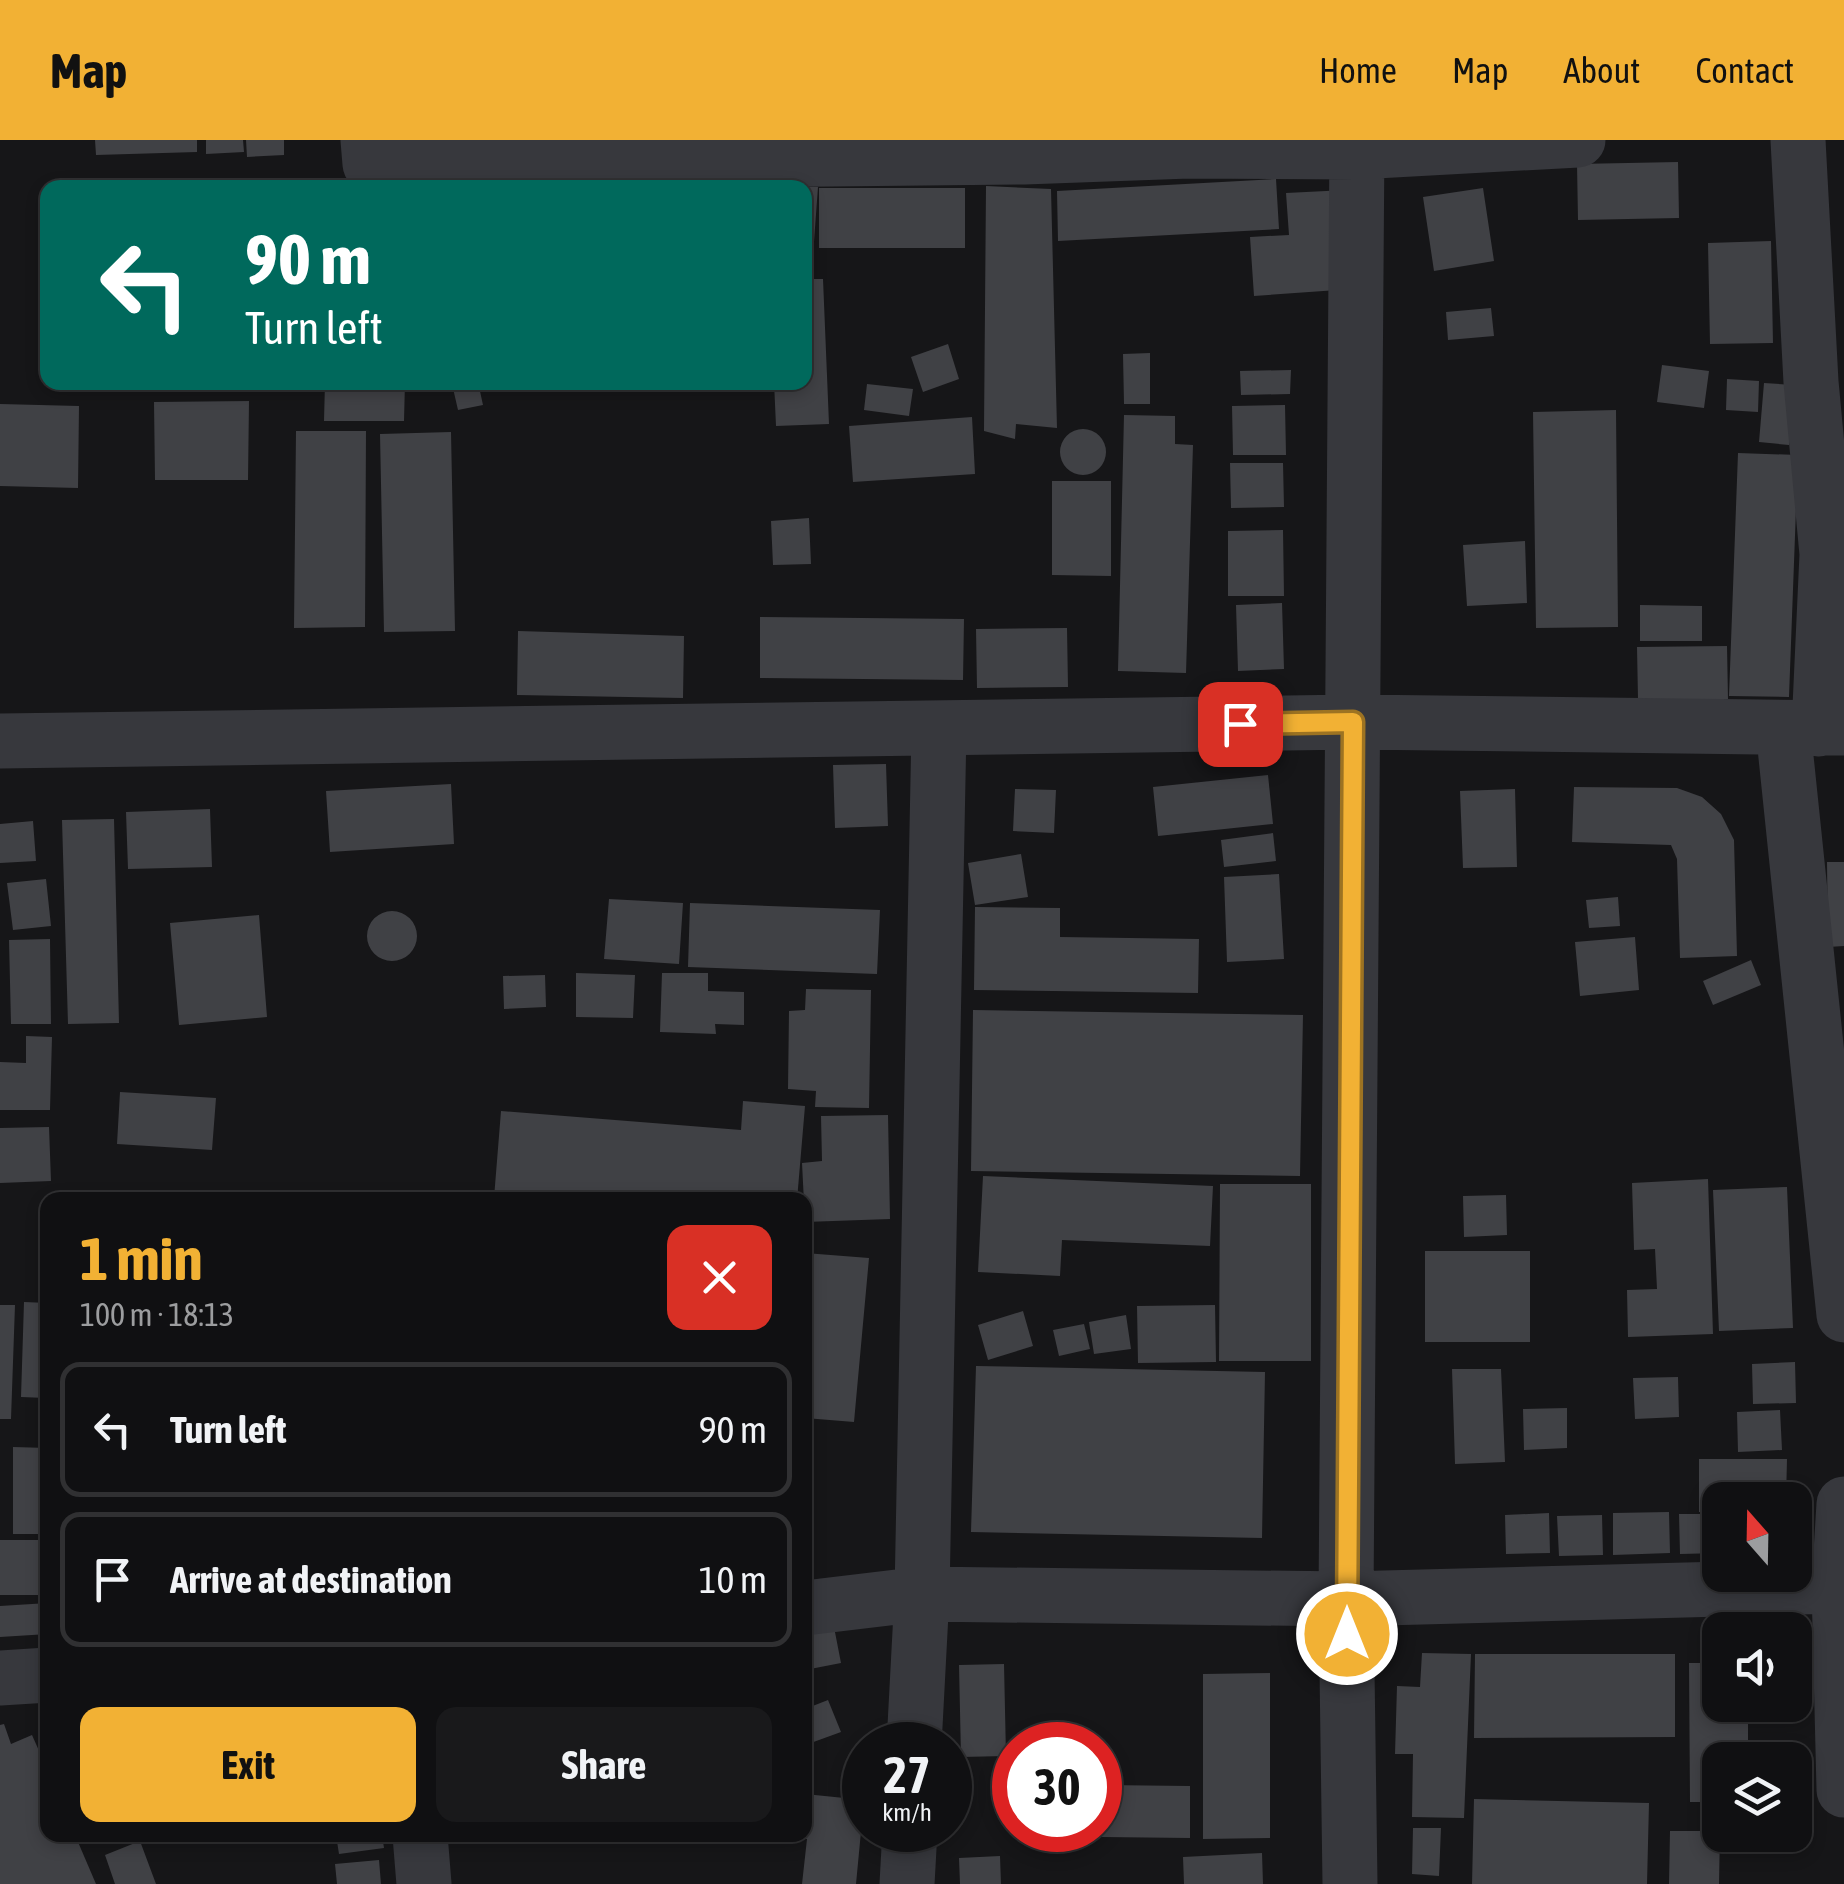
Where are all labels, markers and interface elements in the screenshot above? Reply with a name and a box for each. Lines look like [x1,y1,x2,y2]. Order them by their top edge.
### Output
text: Map [50,43,127,98]
text: Home [1319,50,1397,90]
text: Map [1452,50,1508,90]
text: About [1563,50,1640,90]
text: Contact [1695,50,1794,90]
text: 90 m [245,219,371,299]
icon: left [80,220,210,350]
text: Turn left [245,302,383,354]
pin [1198,682,1283,767]
icon: arrive [1213,697,1268,752]
text: 1 min [80,1224,203,1293]
button: close [667,1225,772,1330]
text: 100 m · 18:13 [80,1296,234,1333]
icon: left [85,1402,140,1457]
text: Turn left [170,1408,286,1451]
text: 90 m [699,1408,767,1451]
north arrow [1702,1482,1812,1592]
map controls [1702,1482,1812,1852]
icon: arrive [85,1552,140,1607]
text: Arrive at destination [170,1558,452,1601]
text: 10 m [699,1558,767,1601]
position arrow [1295,1582,1399,1686]
button: sound [1702,1612,1812,1722]
button: Exit [80,1707,416,1822]
button: Share [436,1707,772,1822]
speed limit sign: 30 [992,1722,1122,1852]
button: layers [1702,1742,1812,1852]
text: 27 [883,1746,930,1804]
text: km/h [882,1798,932,1826]

